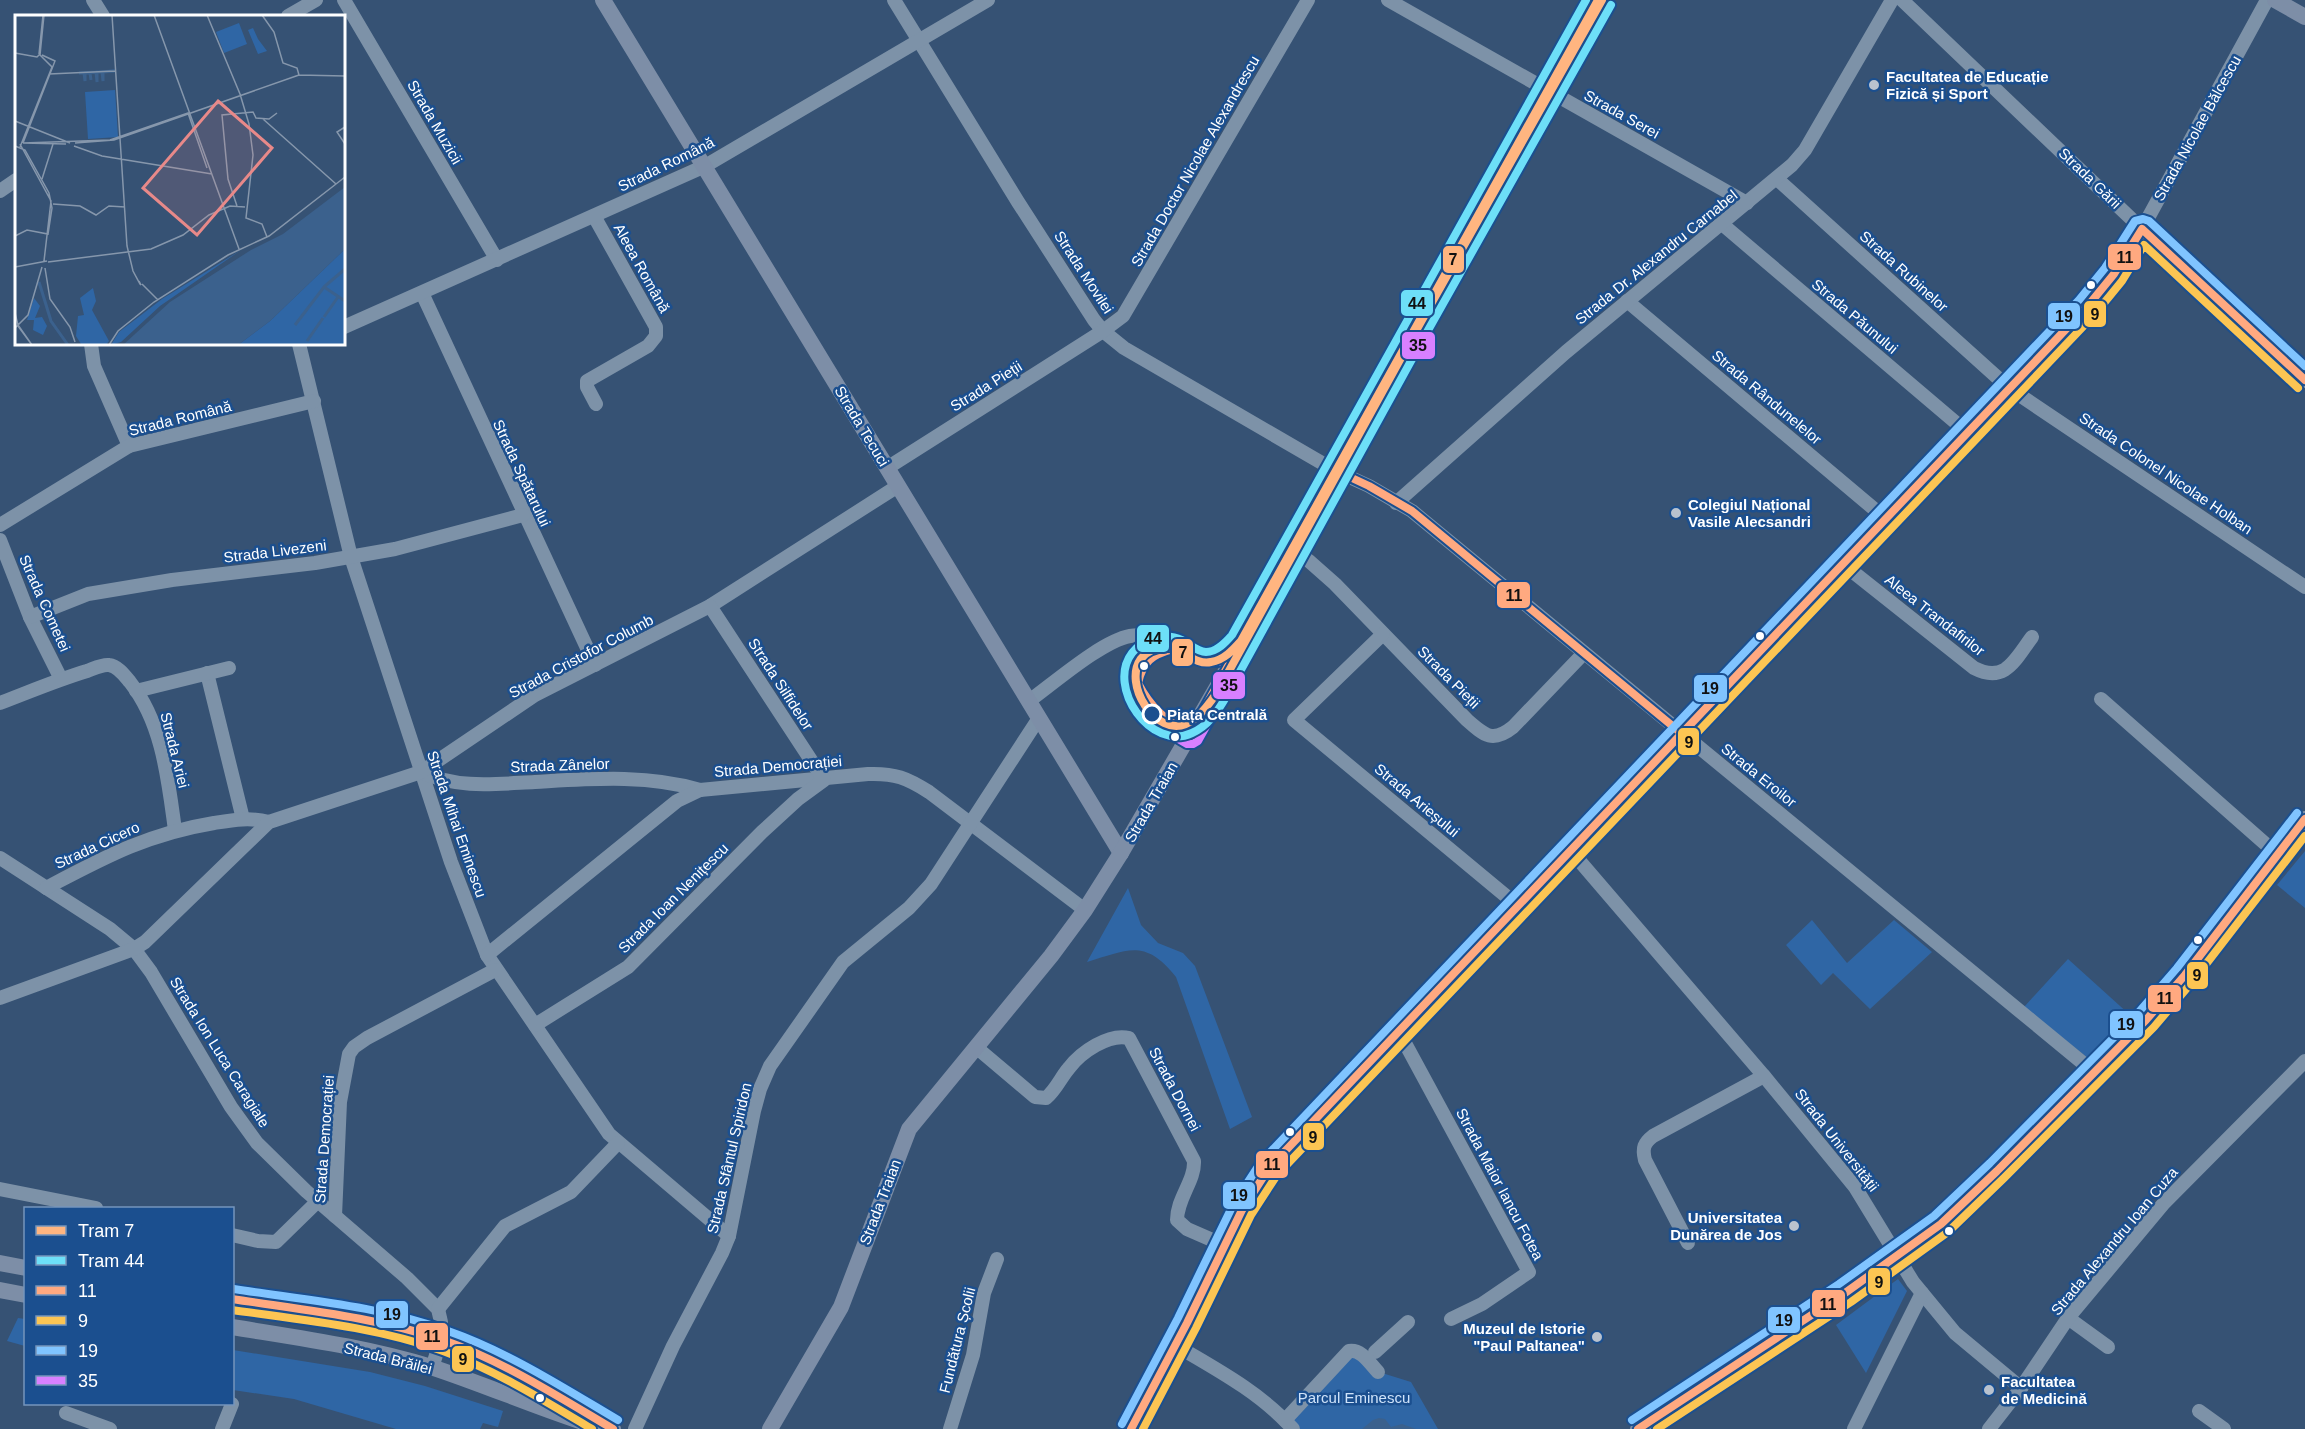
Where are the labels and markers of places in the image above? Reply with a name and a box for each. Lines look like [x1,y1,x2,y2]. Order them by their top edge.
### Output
place label: Facultatea de Educație Fizică și Sport [1886,68,2049,102]
marker: Facultatea de Educație Fizică și Sport [1867,78,1881,92]
unlabelled marker [2085,279,2097,291]
place label: Colegiul Național Vasile Alecsandri [1688,496,1811,530]
marker: Colegiul Național Vasile Alecsandri [1669,506,1683,520]
unlabelled marker [1754,630,1766,642]
unlabelled marker [1138,660,1150,672]
marker: Piața Centrală [1142,704,1162,724]
place label: Piața Centrală [1167,706,1268,723]
unlabelled marker [1169,731,1181,743]
unlabelled marker [2192,934,2204,946]
unlabelled marker [1284,1126,1296,1138]
place label: Universitatea Dunărea de Jos [1670,1209,1783,1243]
marker: Universitatea Dunărea de Jos [1787,1219,1801,1233]
unlabelled marker [1943,1225,1955,1237]
place label: Muzeul de Istorie "Paul Paltanea" [1463,1320,1585,1354]
marker: Muzeul de Istorie "Paul Paltanea" [1590,1330,1604,1344]
place label: Facultatea de Medicină [2001,1373,2088,1407]
marker: Facultatea de Medicină [1982,1383,1996,1397]
unlabelled marker [534,1392,546,1404]

